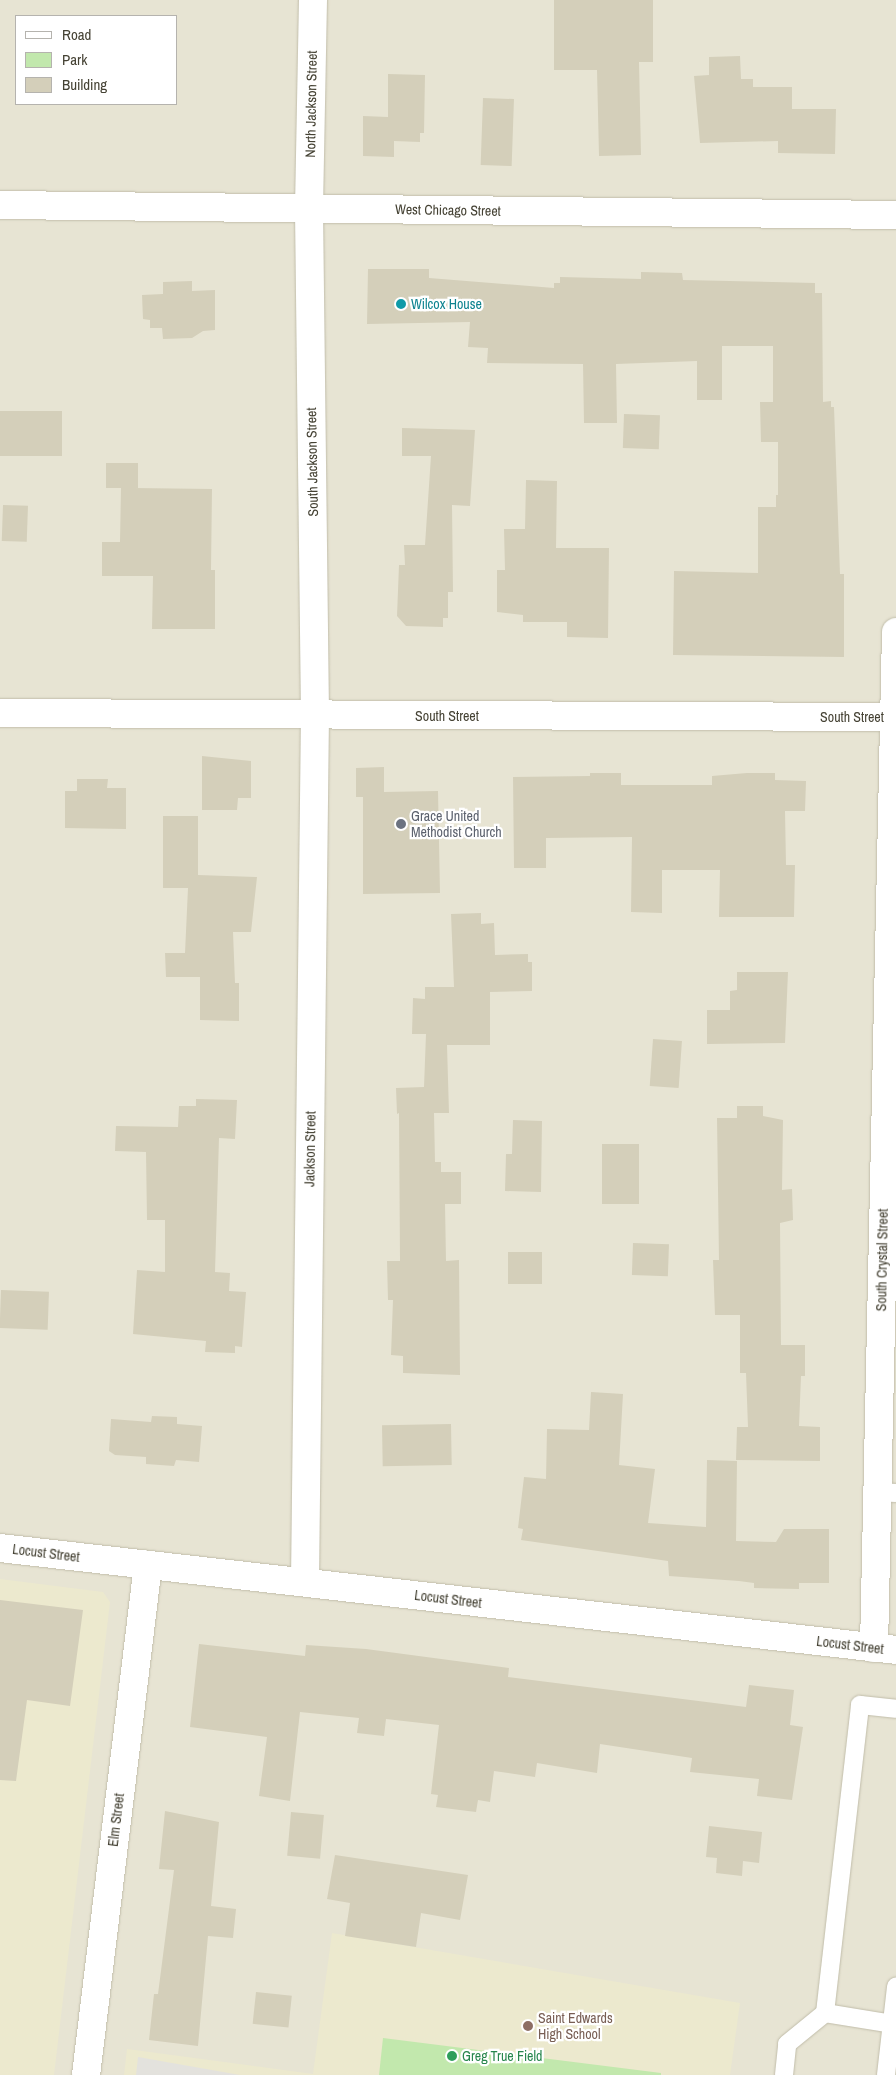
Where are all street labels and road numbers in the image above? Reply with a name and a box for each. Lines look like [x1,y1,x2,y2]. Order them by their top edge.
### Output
street label: North Jackson Street [302,50,320,158]
street label: West Chicago Street [395,201,501,219]
street label: South Jackson Street [303,407,321,517]
street label: South Street [415,708,479,724]
street label: South Street [820,709,884,725]
street label: Jackson Street [301,1111,319,1187]
street label: South Crystal Street [873,1208,891,1312]
street label: Locust Street [11,1541,81,1565]
street label: Locust Street [413,1587,483,1611]
street label: Locust Street [815,1633,885,1657]
street label: Elm Street [104,1792,128,1848]

